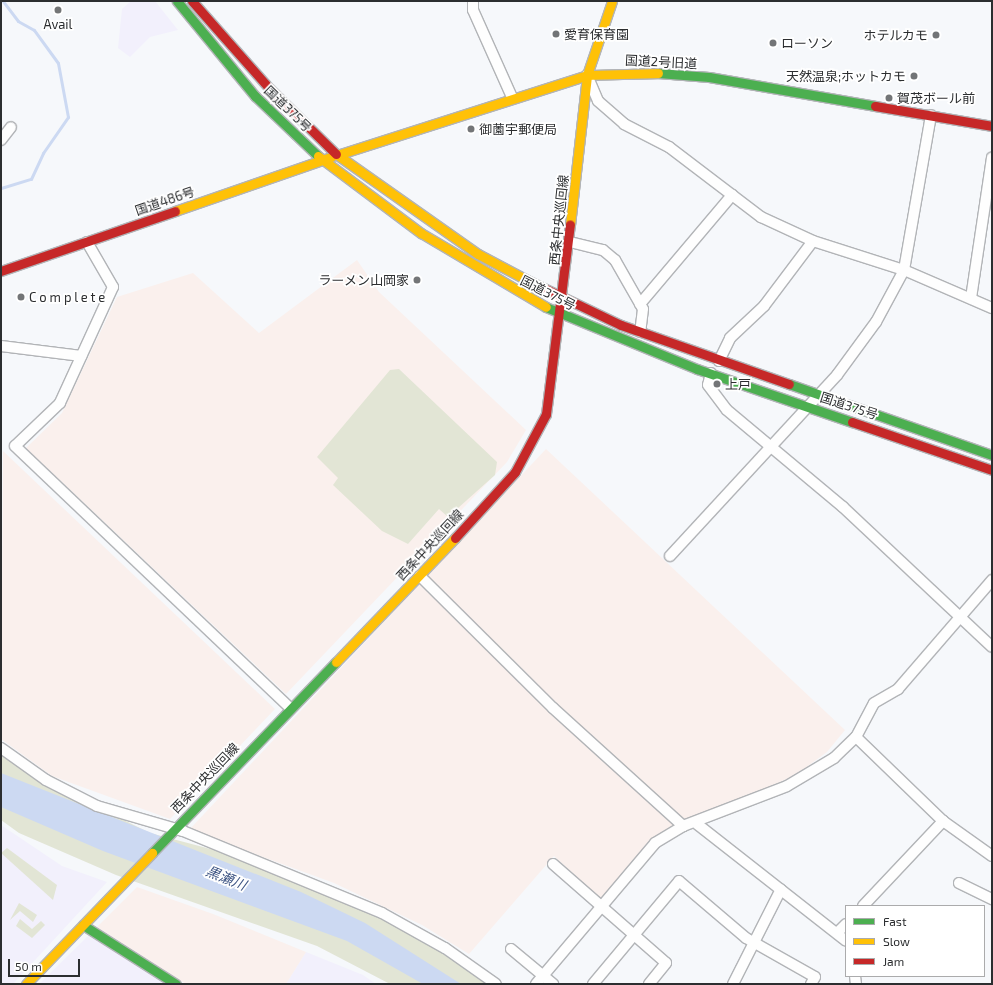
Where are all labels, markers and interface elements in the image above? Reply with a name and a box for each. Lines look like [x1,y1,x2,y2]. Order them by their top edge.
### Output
marker: Avail [53,5,63,15]
place label: Avail [44,16,72,32]
place label: 愛育保育園 [564,26,629,42]
place label: ホテルカモ [863,27,928,43]
marker: 愛育保育園 [551,29,561,39]
marker: ホテルカモ [931,30,941,40]
place label: ローソン [781,35,833,51]
marker: ローソン [768,38,778,48]
street label: 国道2号旧道 [624,52,698,72]
place label: 天然温泉;ホットカモ [786,68,906,84]
marker: 天然温泉;ホットカモ [909,71,919,81]
street label: 国道375号 [261,83,315,135]
place label: 賀茂ボール前 [897,90,975,106]
marker: 賀茂ボール前 [884,93,894,103]
place label: 御薗宇郵便局 [479,121,557,137]
marker: 御薗宇郵便局 [466,124,476,134]
street label: 西条中央巡回線 [546,174,572,266]
street label: 国道486号 [133,183,197,219]
place label: ラーメン山岡家 [318,272,409,288]
street label: 国道375号 [518,272,578,314]
marker: ラーメン山岡家 [412,275,422,285]
place label: C o m p l e t e [29,289,106,305]
marker: C o m p l e t e [16,292,26,302]
place label: 上戸 [725,376,751,392]
marker: 上戸 [712,379,722,389]
street label: 国道375号 [818,389,880,423]
street label: 西条中央巡回線 [393,506,467,584]
street label: 西条中央巡回線 [168,740,242,816]
water label: 黒瀬川 [203,862,249,894]
legend [845,905,985,977]
text: Fast [883,914,906,928]
text: Slow [883,934,910,948]
scale bar [10,951,82,977]
text: Jam [883,954,904,968]
text: 50 m [15,959,42,973]

